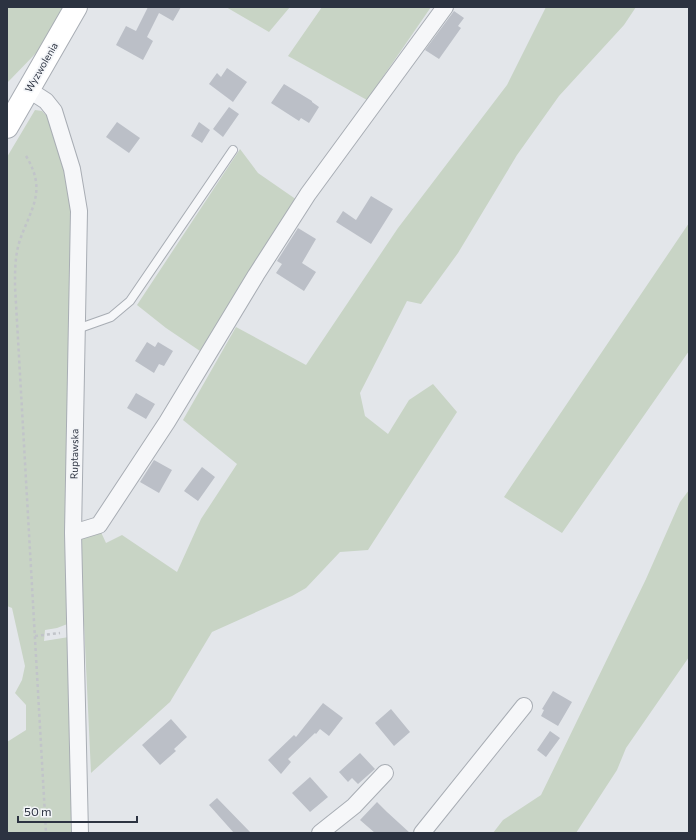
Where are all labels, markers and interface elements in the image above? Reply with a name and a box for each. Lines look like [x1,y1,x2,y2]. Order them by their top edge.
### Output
street label: Wyzwolenia [22,40,60,94]
street label: Ruptawska [68,429,80,479]
scale bar [18,798,137,824]
text: 50 m [24,804,52,818]

